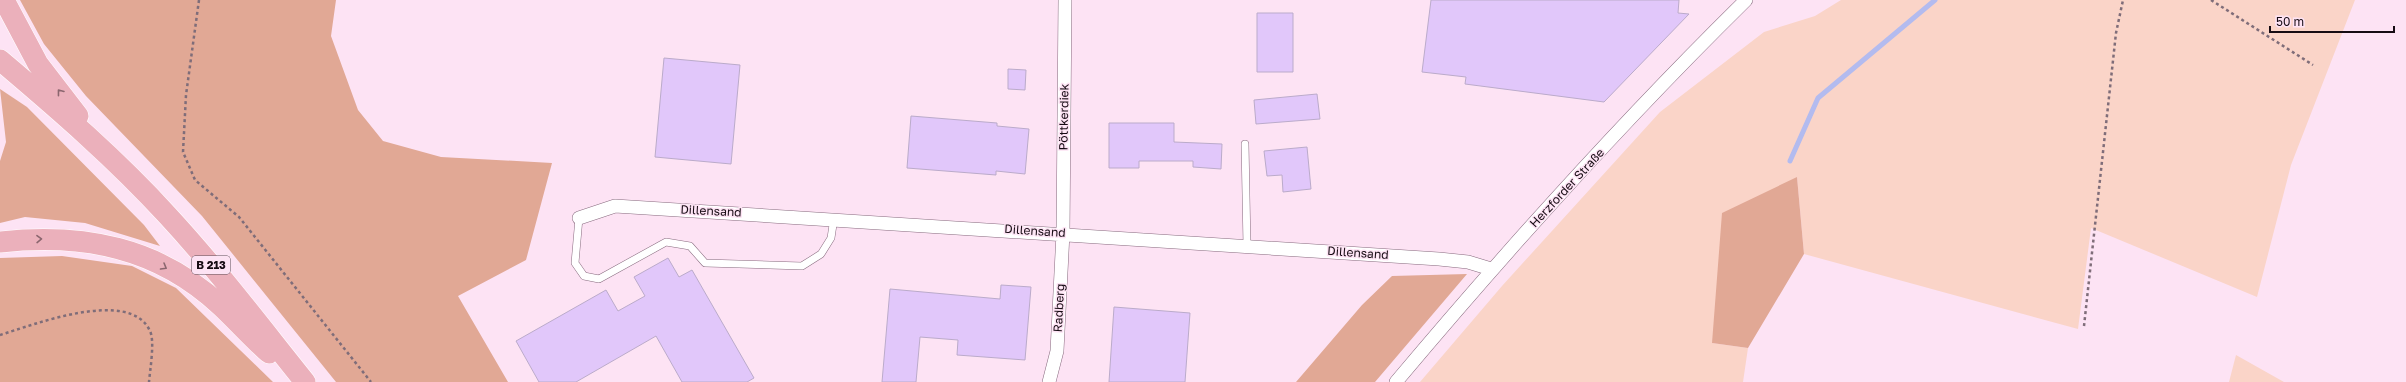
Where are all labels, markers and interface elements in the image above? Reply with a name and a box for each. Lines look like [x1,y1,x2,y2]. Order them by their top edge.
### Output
scale bar [2270,8,2394,34]
text: 50 m [2276,14,2304,29]
street label: Pöttkerdiek [1055,83,1072,151]
one-way arrow [57,89,64,96]
street label: Herzforder Straße [1526,145,1607,230]
street label: Dillensand [680,201,742,220]
street label: Dillensand [1004,221,1066,240]
one-way arrow [36,234,42,243]
street label: Dillensand [1327,243,1389,262]
road number: B 213 [192,256,230,274]
one-way arrow [160,262,167,269]
street label: Radberg [1050,283,1067,333]

